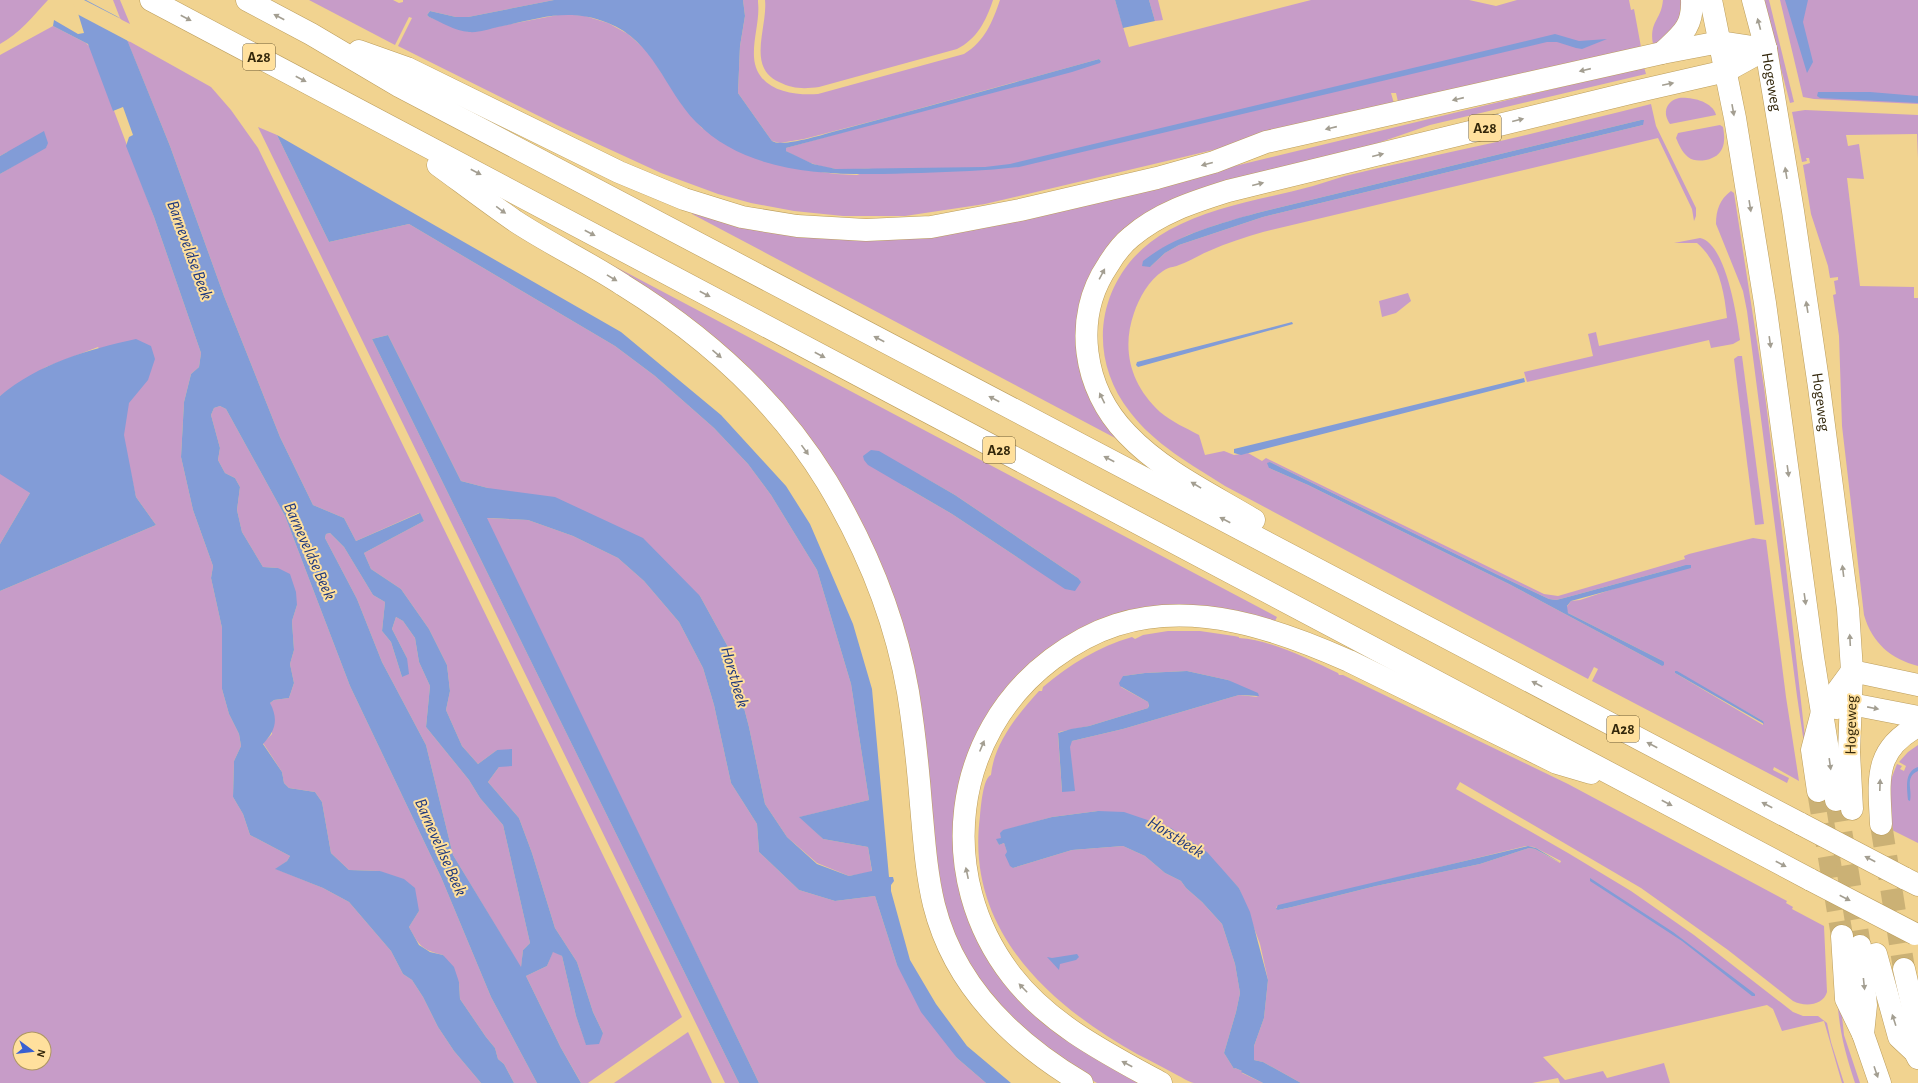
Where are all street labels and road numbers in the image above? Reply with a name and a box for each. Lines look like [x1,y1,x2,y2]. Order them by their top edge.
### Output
road number: A28 [243,44,275,70]
street label: Hogeweg [1759,51,1784,113]
road number: A28 [1469,115,1501,141]
street label: Hogeweg [1809,372,1833,433]
road number: A28 [983,437,1015,463]
street label: Hogeweg [1842,695,1860,755]
road number: A28 [1607,716,1639,742]

